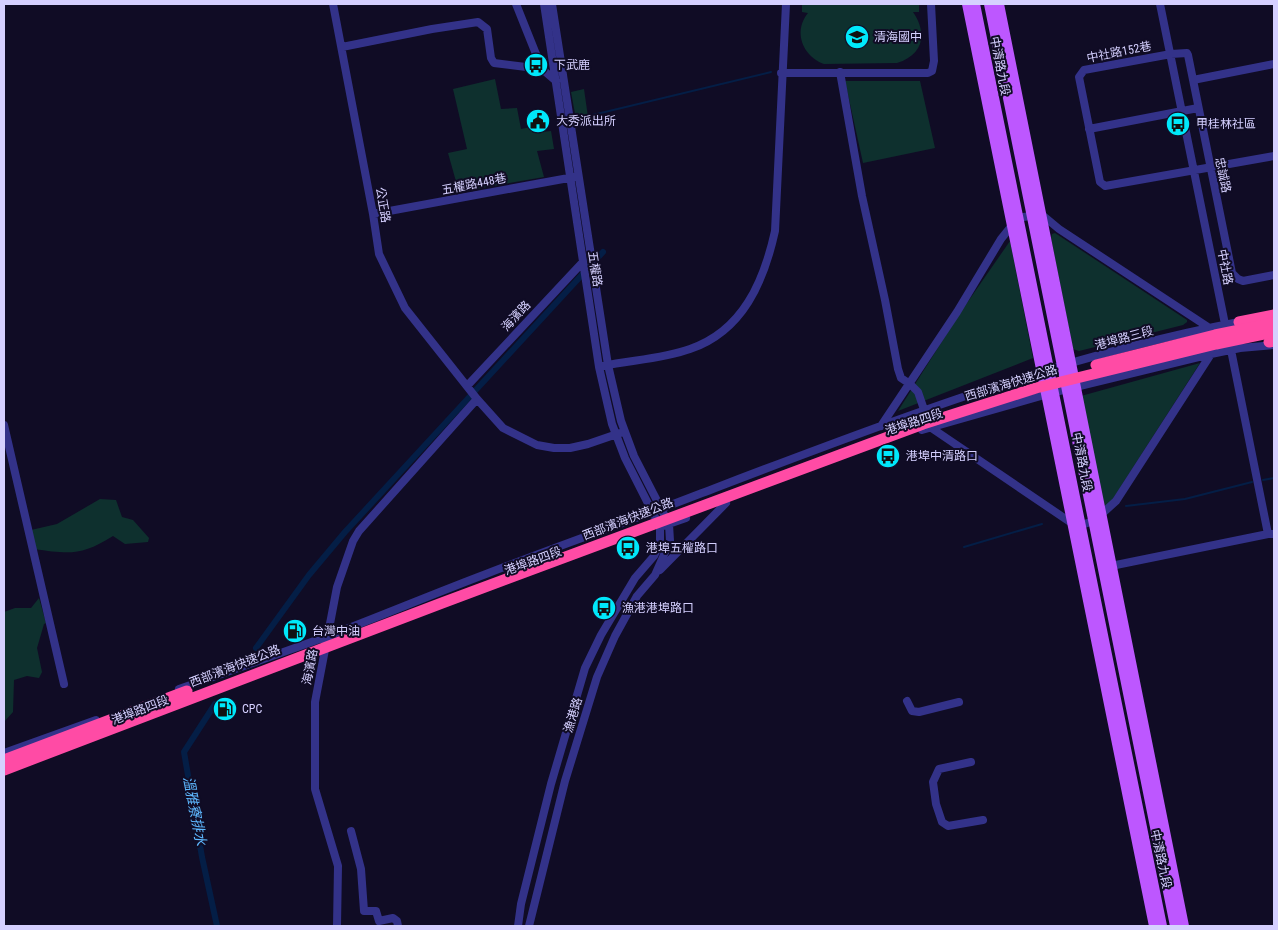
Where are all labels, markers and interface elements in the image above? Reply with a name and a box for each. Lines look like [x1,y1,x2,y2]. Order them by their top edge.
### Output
school or university icon: 清海國中 [844,24,870,50]
place label: 清海國中 [874,30,922,44]
street label: 中清路九段 [987,35,1013,97]
street label: 中社路152巷 [1085,39,1153,65]
bus stop icon: 下武鹿 [523,52,549,78]
place label: 下武鹿 [554,58,590,72]
public building icon: 大秀派出所 [525,108,551,134]
bus stop icon: 甲桂林社區 [1165,111,1191,137]
place label: 大秀派出所 [556,114,616,128]
place label: 甲桂林社區 [1196,117,1256,131]
street label: 忠誠路 [1212,156,1234,194]
street label: 五權路448巷 [440,171,508,197]
street label: 公正路 [373,186,393,224]
street label: 中社路 [1215,248,1235,286]
street label: 五權路 [585,250,605,288]
street label: 海濱路 [499,298,533,334]
street label: 港埠路三段 [1093,323,1155,353]
street label: 西部濱海快速公路 [963,362,1059,404]
street label: 港埠路四段 [883,406,945,438]
street label: 中清路九段 [1069,431,1095,493]
bus stop icon: 港埠中清路口 [875,443,901,469]
place label: 港埠中清路口 [906,449,978,463]
street label: 西部濱海快速公路 [581,495,675,543]
bus stop icon: 港埠五權路口 [615,535,641,561]
place label: 港埠五權路口 [646,541,718,555]
street label: 港埠路四段 [502,544,564,578]
bus stop icon: 漁港港埠路口 [591,595,617,621]
place label: 漁港港埠路口 [622,601,694,615]
fuel station icon: 台灣中油 [282,618,308,644]
place label: 台灣中油 [312,624,360,638]
street label: 西部濱海快速公路 [188,642,282,690]
street label: 海濱路 [300,648,320,686]
street label: 港埠路四段 [109,693,171,727]
fuel station icon: CPC [212,696,238,722]
street label: 漁港路 [561,696,585,734]
place label: CPC [242,702,262,716]
water label: 溫雅寮排水 [180,775,210,848]
street label: 中清路九段 [1148,828,1174,890]

